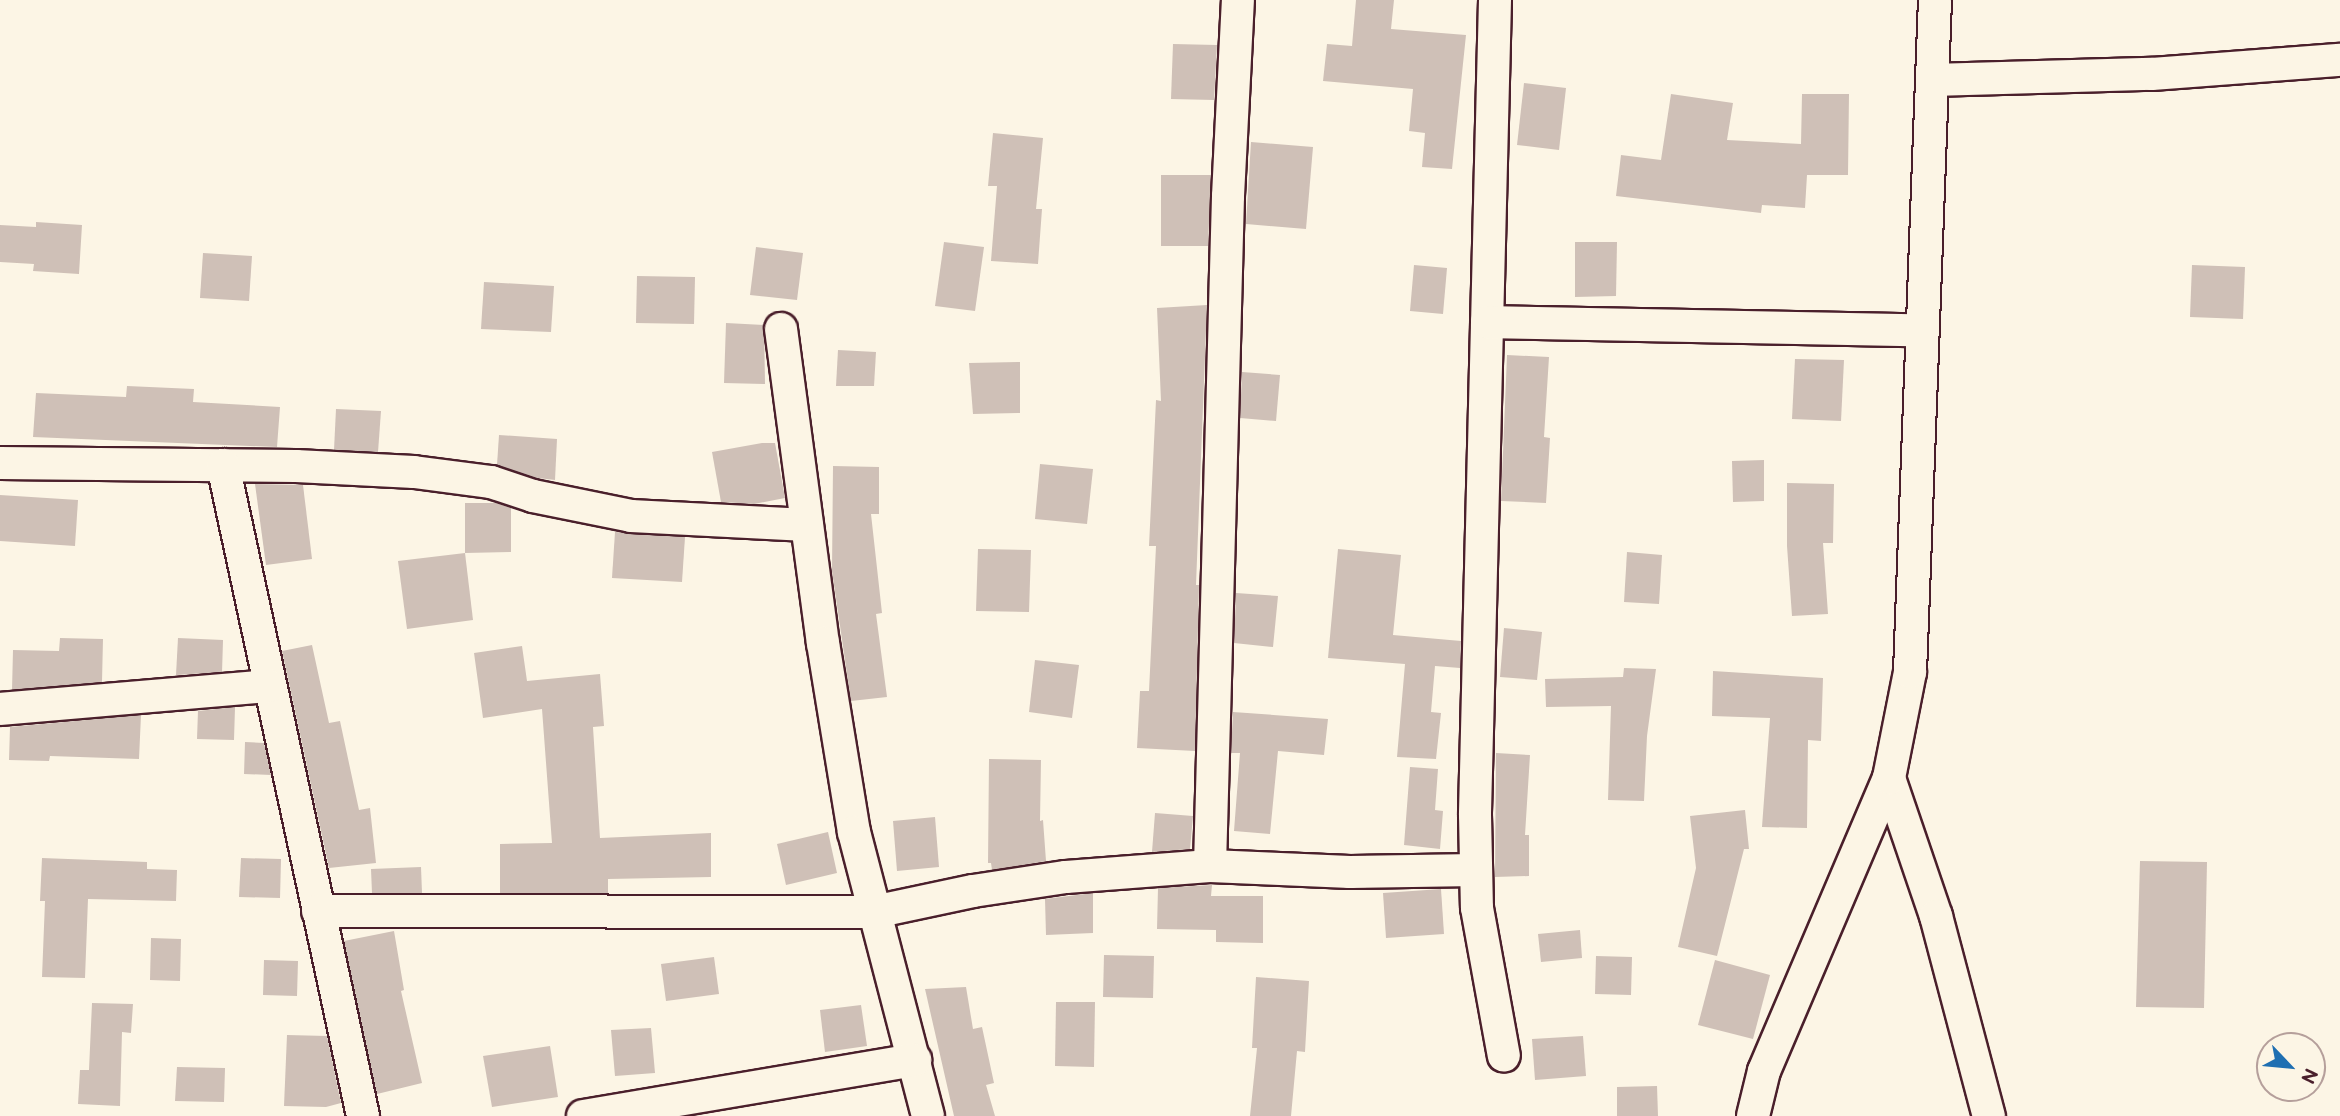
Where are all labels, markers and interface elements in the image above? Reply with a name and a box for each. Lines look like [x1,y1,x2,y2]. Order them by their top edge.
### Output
north arrow [2256,1032,2326,1102]
text: N [2295,1064,2322,1087]

